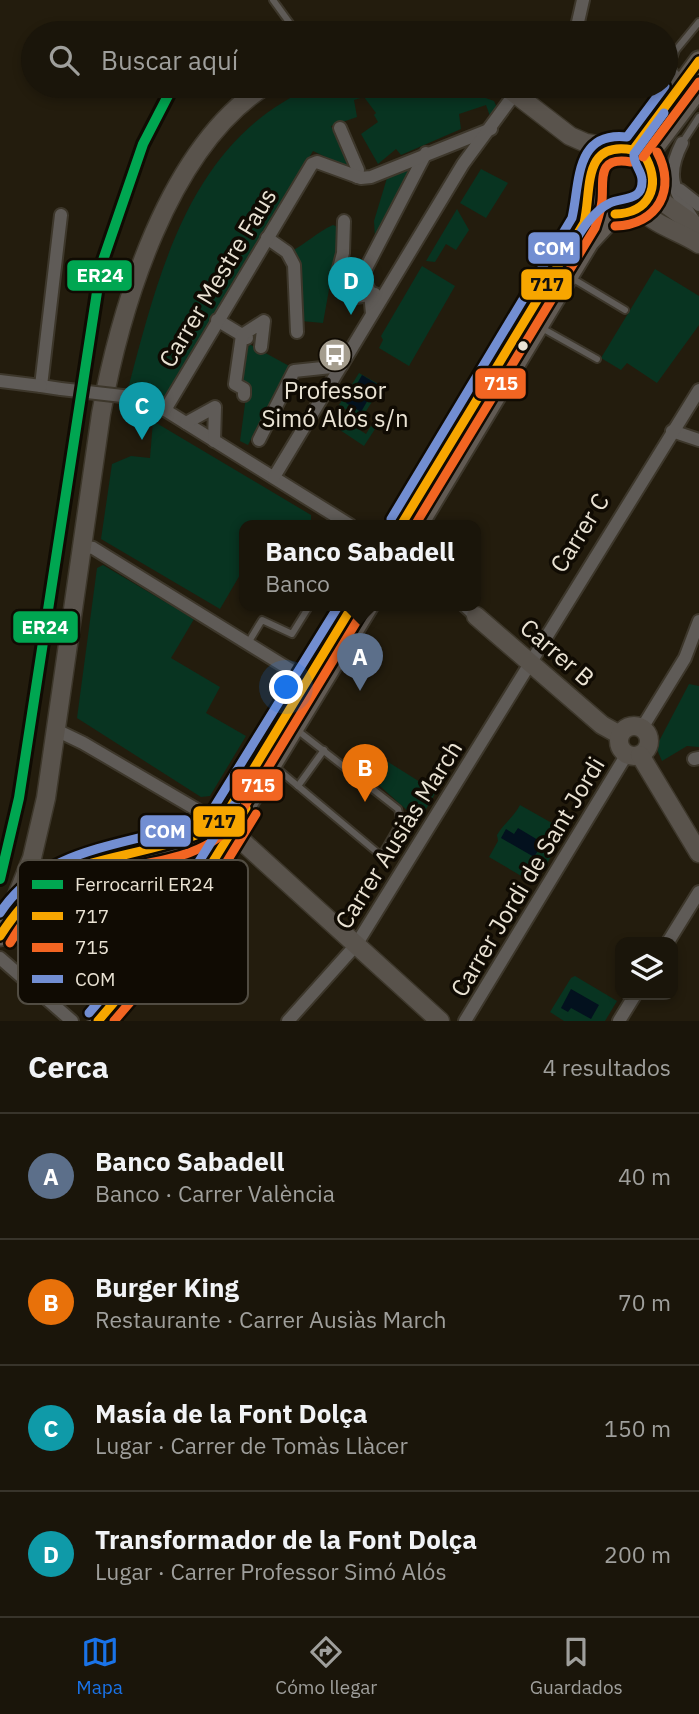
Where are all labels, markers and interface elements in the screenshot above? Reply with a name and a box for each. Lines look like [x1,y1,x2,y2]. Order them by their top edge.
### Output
search box [21,21,678,98]
icon: search [45,41,83,79]
text: Buscar aquí [101,43,238,77]
street label: Carrer Mestre Faus [151,182,283,373]
line badge: COM [527,231,581,265]
text: COM [533,236,575,260]
pin: D [328,257,374,315]
line badge: ER24 [66,259,133,292]
text: ER24 [76,263,124,287]
line badge: 717 [520,268,573,301]
text: 717 [530,272,564,296]
bus stop icon: Professor Simó Alós s/n [316,336,354,374]
unlabelled marker [516,339,530,353]
line badge: 715 [474,367,527,400]
text: 715 [484,371,518,395]
place label: Professor Simó Alós s/n [261,374,409,434]
pin: C [119,382,165,440]
street label: Carrer C [542,487,616,578]
popup [239,520,481,611]
text: Banco Sabadell [265,534,455,568]
text: Banco [265,568,330,598]
line badge: ER24 [12,610,79,644]
street label: Carrer B [514,611,602,693]
text: ER24 [21,615,69,639]
pin: A [337,633,383,691]
your location [269,670,303,704]
street label: Carrer Ausiàs March [327,734,469,935]
pin: B [342,744,388,802]
street label: Carrer Jordi de Sant Jordi [443,751,611,1002]
line badge: 715 [231,768,284,802]
text: 715 [241,773,275,797]
line badge: 717 [192,805,246,838]
text: 717 [202,809,236,833]
line badge: COM [139,814,192,848]
text: COM [144,819,186,843]
legend [18,860,248,1004]
text: Ferrocarril ER24 [75,872,214,896]
text: 717 [75,904,109,928]
text: 715 [75,935,109,959]
map controls [615,937,678,1000]
button: layers [615,937,678,1000]
text: COM [75,967,115,991]
text: Cerca [28,1047,109,1086]
text: 4 resultados [543,1052,671,1082]
text: Banco Sabadell [95,1144,284,1178]
text: A [43,1161,59,1191]
text: 40 m [618,1161,671,1191]
text: Banco · Carrer València [95,1178,335,1208]
text: Burger King [95,1270,239,1304]
text: B [43,1287,59,1317]
text: 70 m [618,1287,671,1317]
text: Restaurante · Carrer Ausiàs March [95,1304,447,1334]
text: Masía de la Font Dolça [95,1396,367,1430]
text: C [44,1413,58,1443]
text: 150 m [604,1413,671,1443]
text: Lugar · Carrer de Tomàs Llàcer [95,1430,408,1460]
text: Transformador de la Font Dolça [95,1522,477,1556]
text: D [43,1539,59,1569]
text: 200 m [604,1539,671,1569]
text: Lugar · Carrer Professor Simó Alós [95,1556,447,1586]
tab: Mapa [76,1633,123,1699]
tab: Cómo llegar [275,1633,377,1699]
tab: Guardados [530,1633,623,1699]

